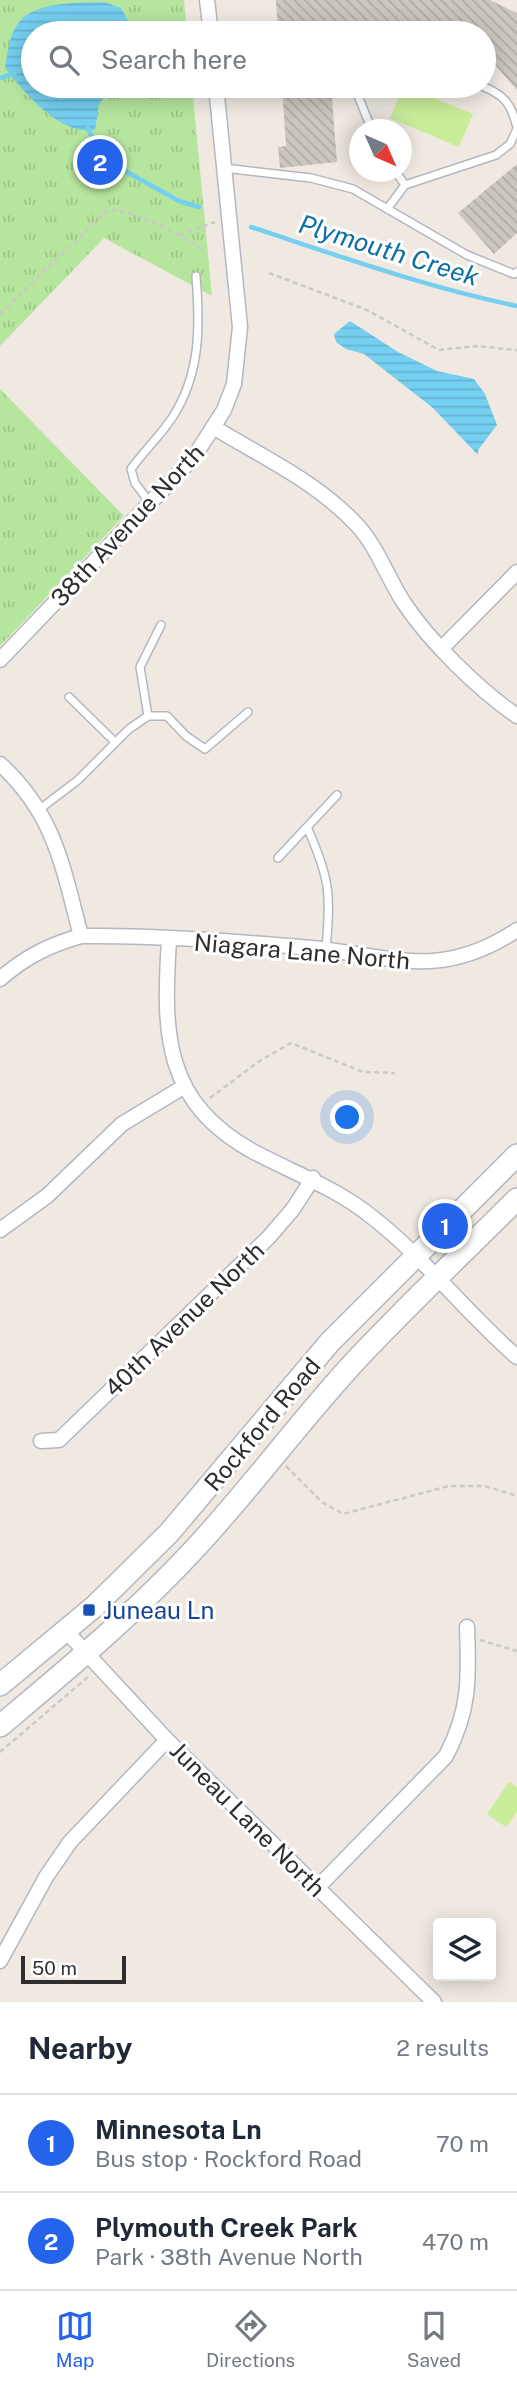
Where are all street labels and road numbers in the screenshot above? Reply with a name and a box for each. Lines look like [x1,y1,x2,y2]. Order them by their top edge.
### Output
street label: 38th Avenue North [45,438,209,612]
street label: Niagara Lane North [193,928,411,974]
street label: 40th Avenue North [99,1236,269,1402]
street label: Rockford Road [198,1352,326,1496]
street label: Juneau Lane North [165,1736,331,1902]

